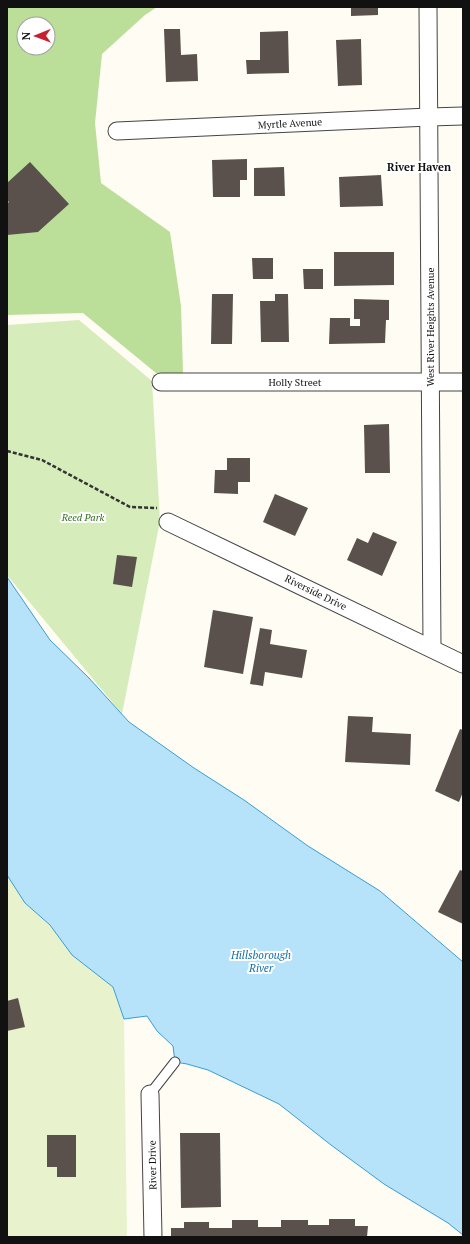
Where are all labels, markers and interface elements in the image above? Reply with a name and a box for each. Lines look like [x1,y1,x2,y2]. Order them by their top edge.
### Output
north arrow [16,16,56,56]
text: N [19,31,33,40]
street label: Myrtle Avenue [258,115,322,132]
district label: River Haven [387,160,451,174]
street label: West River Heights Avenue [424,267,437,387]
street label: Holly Street [269,376,322,389]
park label: Reed Park [61,511,105,524]
street label: Riverside Drive [283,572,349,613]
water label: Hillsborough River [230,948,291,975]
street label: River Drive [146,1140,159,1190]

